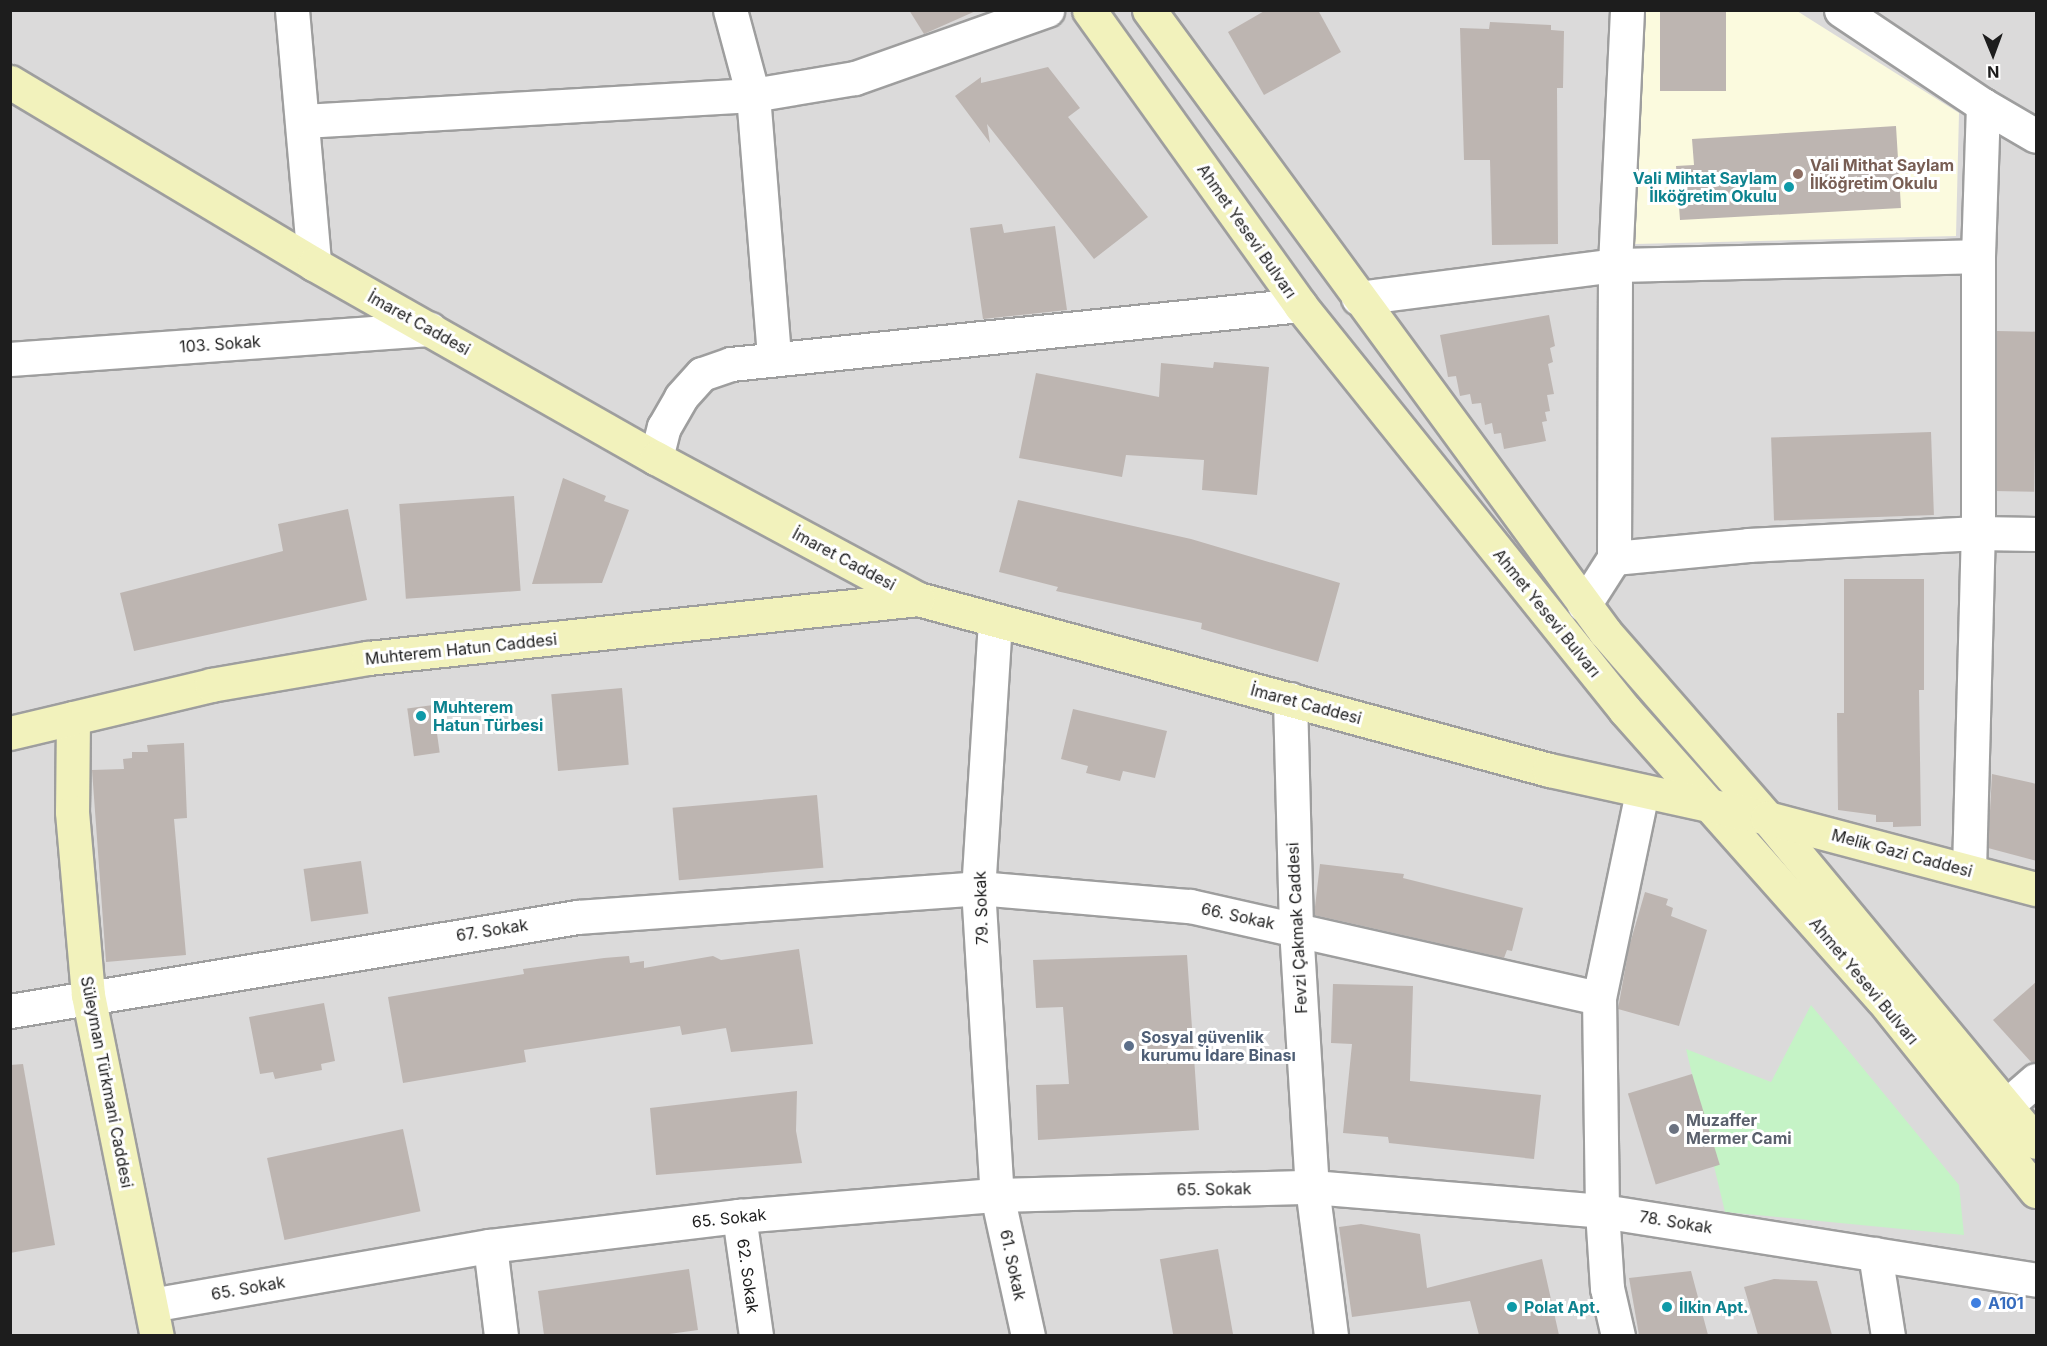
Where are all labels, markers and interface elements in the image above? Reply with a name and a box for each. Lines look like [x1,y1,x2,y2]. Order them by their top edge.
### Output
north arrow [1963,24,2023,84]
text: N [1987,62,2000,82]
place label: Vali Mithat Saylam İlköğretim Okulu [1810,155,1954,193]
street label: Ahmet Yesevi Bulvarı [1193,160,1301,302]
marker: Vali Mithat Saylam İlköğretim Okulu [1791,167,1805,181]
place label: Vali Mihtat Saylam İlköğretim Okulu [1633,168,1777,206]
marker: Vali Mihtat Saylam İlköğretim Okulu [1782,180,1796,194]
street label: İmaret Caddesi [364,287,474,359]
street label: 103. Sokak [179,332,261,356]
street label: İmaret Caddesi [789,524,899,594]
street label: Ahmet Yesevi Bulvarı [1489,545,1605,681]
street label: Muhterem Hatun Caddesi [364,629,558,669]
street label: İmaret Caddesi [1248,680,1364,728]
place label: Muhterem Hatun Türbesi [433,697,543,735]
marker: Muhterem Hatun Türbesi [414,709,428,723]
street label: Melik Gazi Caddesi [1830,825,1974,881]
street label: Fevzi Çakmak Caddesi [1283,842,1311,1014]
street label: 79. Sokak [970,871,992,945]
street label: 66. Sokak [1199,899,1277,933]
street label: Ahmet Yesevi Bulvarı [1805,914,1923,1048]
street label: 67. Sokak [455,915,529,945]
street label: Süleyman Türkmani Caddesi [77,974,137,1190]
place label: Sosyal güvenlik kurumu İdare Binası [1141,1027,1296,1065]
marker: Sosyal güvenlik kurumu İdare Binası [1122,1039,1136,1053]
place label: Muzaffer Mermer Cami [1686,1110,1792,1148]
marker: Muzaffer Mermer Cami [1667,1122,1681,1136]
street label: 65. Sokak [1176,1179,1252,1199]
street label: 65. Sokak [691,1205,767,1231]
street label: 78. Sokak [1638,1207,1714,1237]
street label: 61. Sokak [996,1228,1030,1302]
street label: 62. Sokak [733,1237,763,1315]
street label: 65. Sokak [210,1272,286,1304]
place label: A101 [1988,1293,2024,1313]
marker: A101 [1969,1296,1983,1310]
place label: Polat Apt. [1524,1297,1601,1317]
place label: İlkin Apt. [1679,1297,1748,1317]
marker: Polat Apt. [1505,1300,1519,1314]
marker: İlkin Apt. [1660,1300,1674,1314]

